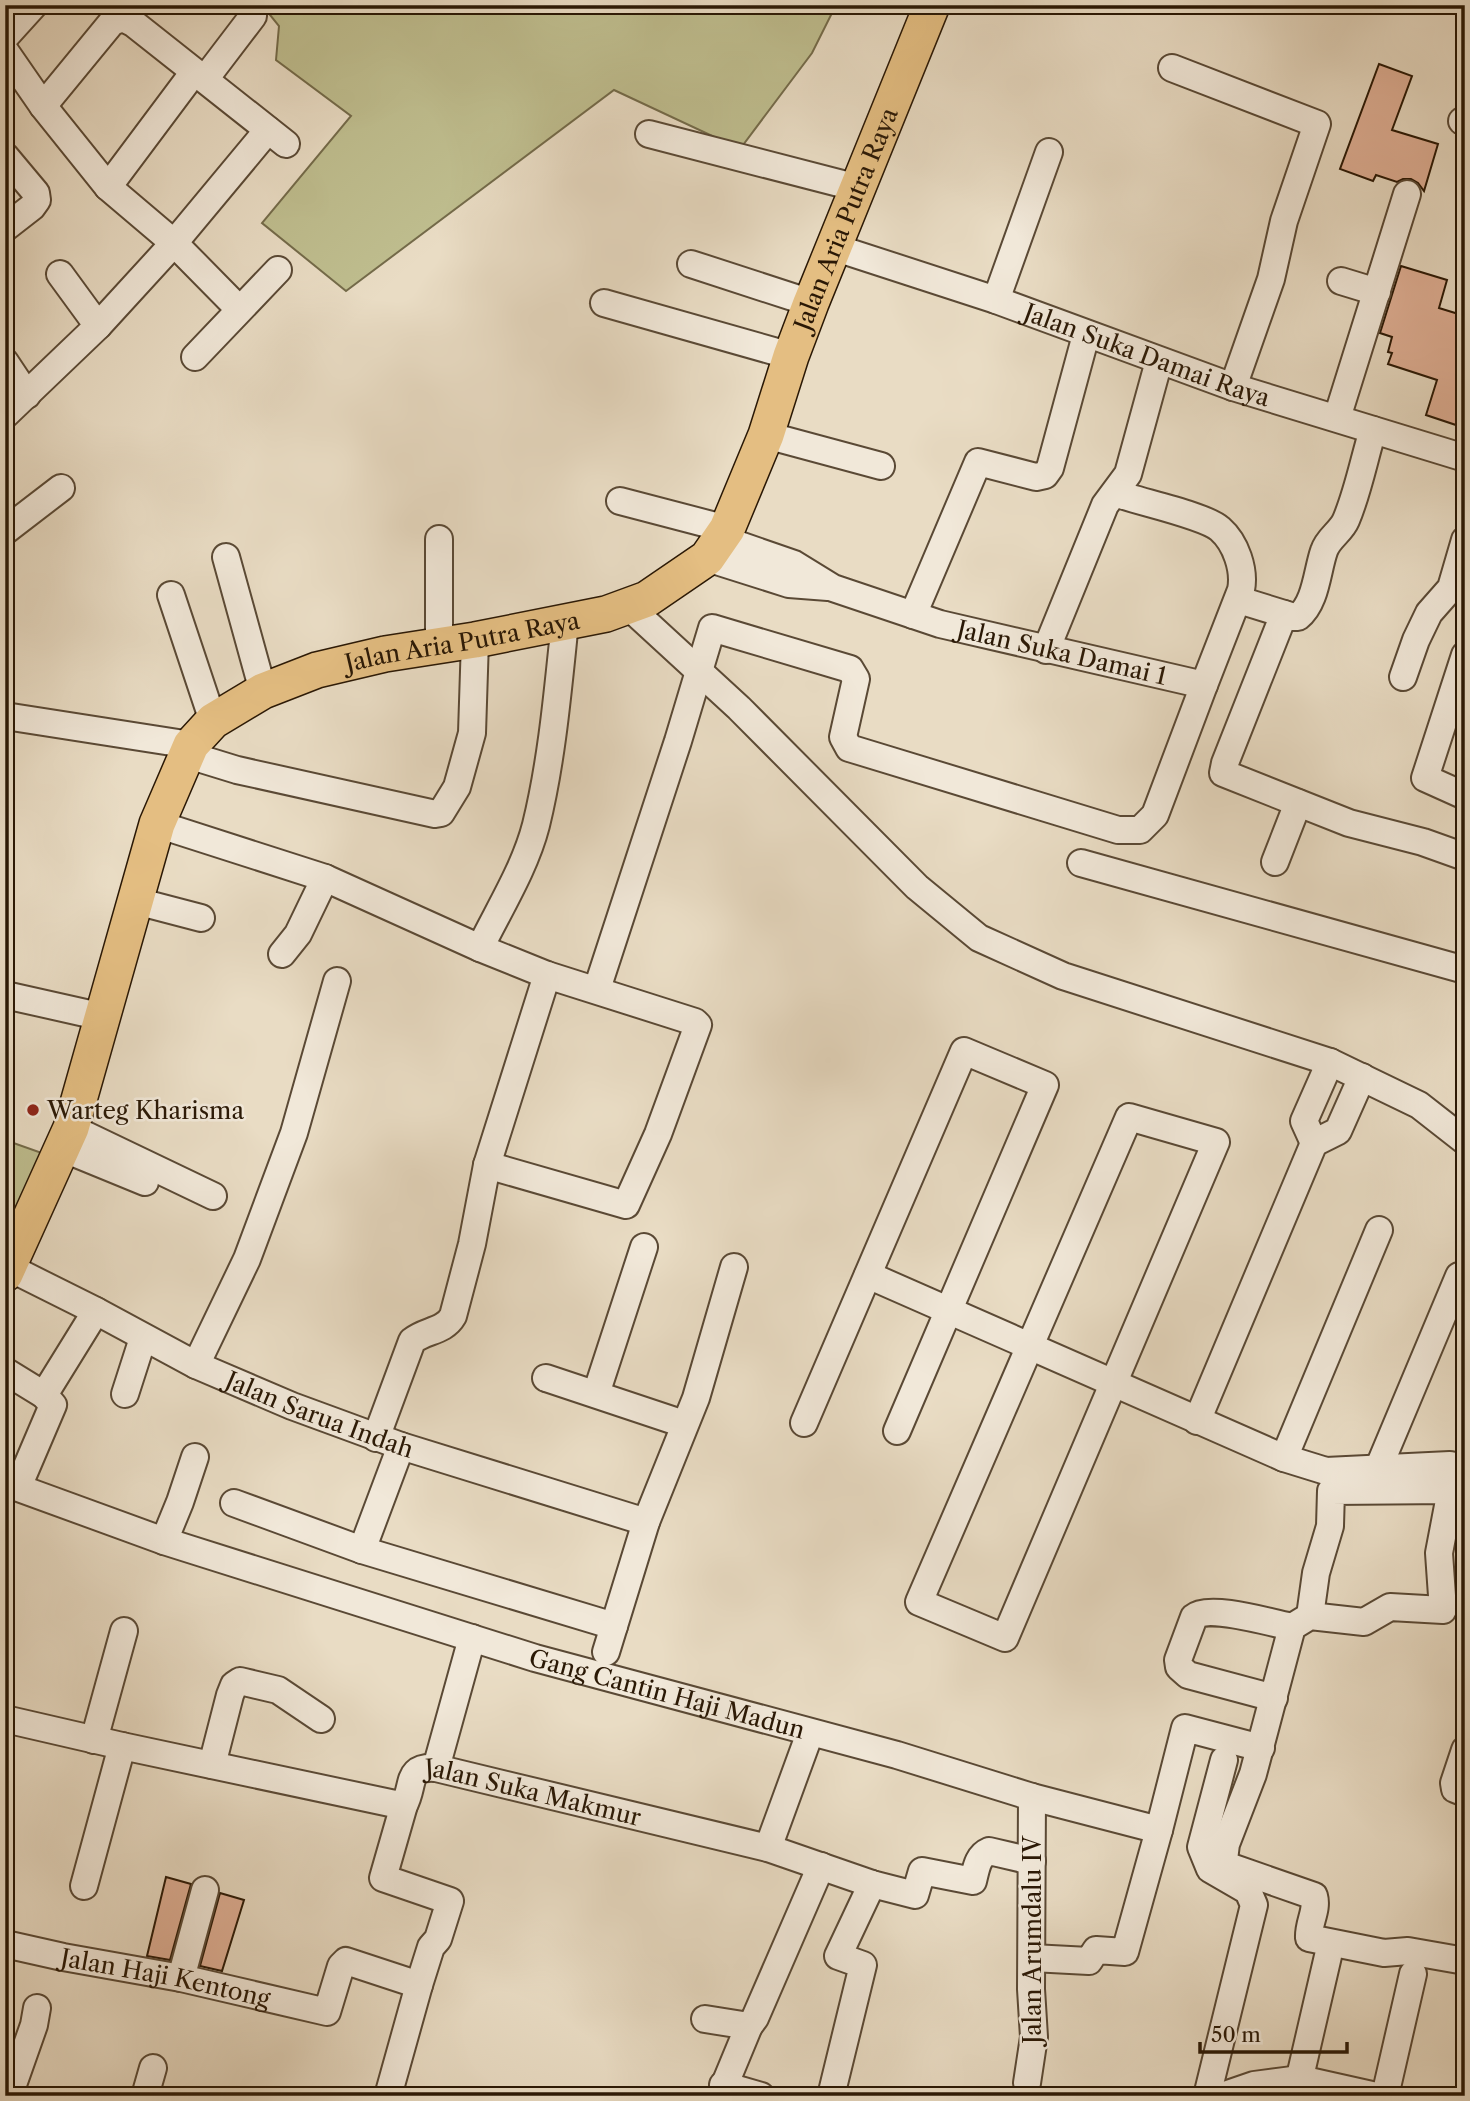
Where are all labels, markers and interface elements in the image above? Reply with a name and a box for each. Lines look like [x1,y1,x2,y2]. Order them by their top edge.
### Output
street label: Jalan Aria Putra Raya [786,103,903,338]
street label: Jalan Suka Damai Raya [1016,296,1274,412]
street label: Jalan Aria Putra Raya [338,605,582,678]
street label: Jalan Suka Damai 1 [950,613,1170,690]
place label: Warteg Kharisma [46,1096,244,1125]
marker: Warteg Kharisma [25,1102,41,1118]
street label: Jalan Sarua Indah [218,1363,417,1463]
street label: Gang Cantin Haji Madun [526,1643,808,1744]
street label: Jalan Suka Makmur [420,1753,644,1831]
street label: Jalan Arumdalu IV [1018,1835,1047,2048]
street label: Jalan Haji Kentong [55,1942,274,2013]
scale bar [1200,2010,1348,2054]
text: 50 m [1211,2022,1261,2047]

